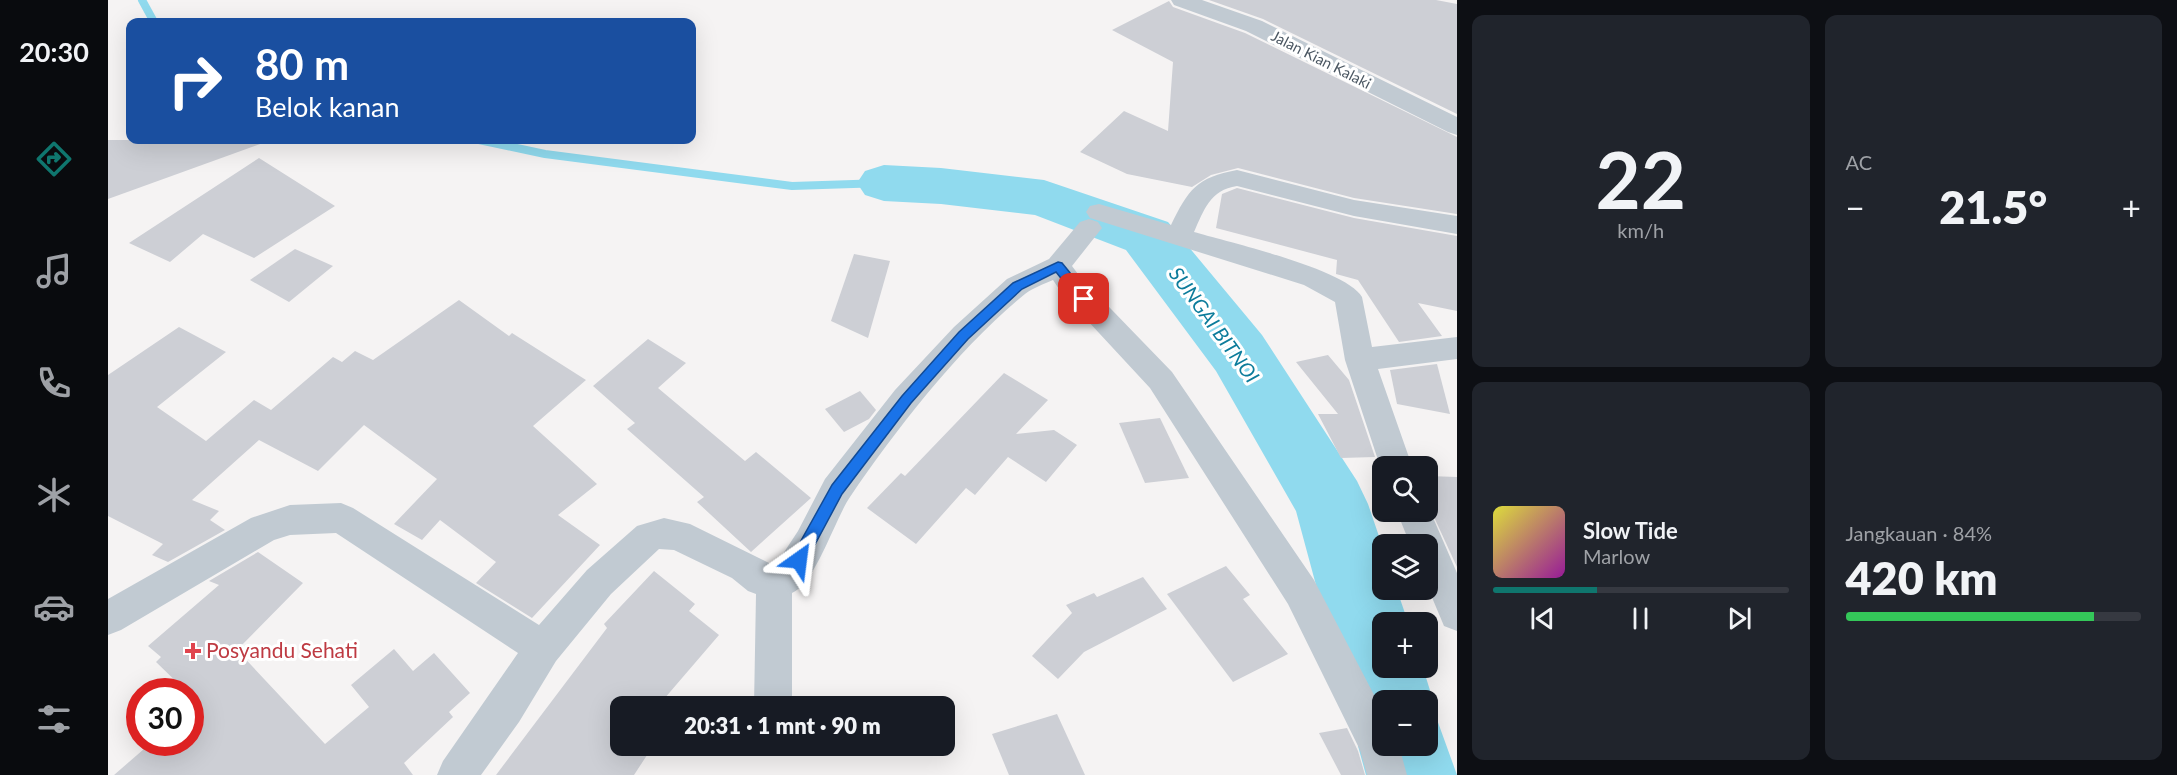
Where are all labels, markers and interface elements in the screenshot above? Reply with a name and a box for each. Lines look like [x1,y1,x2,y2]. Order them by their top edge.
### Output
street label: Jalan Kian Kalaki [1269,26,1374,92]
text: 20:30 [19,35,89,68]
text: 80 m [255,39,349,89]
icon: right [156,42,234,120]
text: Belok kanan [255,90,400,123]
text: 22 [1596,132,1686,226]
icon: directions [33,138,75,180]
text: AC [1846,150,1872,174]
text: 21.5° [1939,180,2047,234]
text: − [1846,187,1865,227]
text: + [2122,187,2141,227]
text: km/h [1617,218,1664,242]
icon: music [33,250,75,292]
water label: SUNGAI BITNOI [1165,262,1265,387]
pin [1058,273,1109,324]
icon: arrive [1067,282,1100,315]
icon: phone [33,362,75,404]
map controls [1372,456,1438,756]
button: search [1372,456,1438,522]
icon: climate [33,474,75,516]
text: Slow Tide [1583,517,1678,544]
text: Jangkauan · 84% [1846,521,1992,545]
position arrow [767,528,831,592]
button: layers [1372,534,1438,600]
text: Marlow [1583,544,1650,568]
text: 420 km [1846,551,1998,605]
icon: car [33,586,75,628]
icon: previous [1526,602,1559,635]
icon: pause [1624,602,1657,635]
icon: next [1723,602,1756,635]
button: + [1372,612,1438,678]
place label: Posyandu Sehati [206,637,358,662]
marker: Posyandu Sehati [184,642,202,660]
speed limit sign: 30 [126,678,204,756]
button: − [1372,690,1438,756]
icon: filters [33,698,75,740]
text: 20:31 · 1 mnt · 90 m [684,712,881,739]

